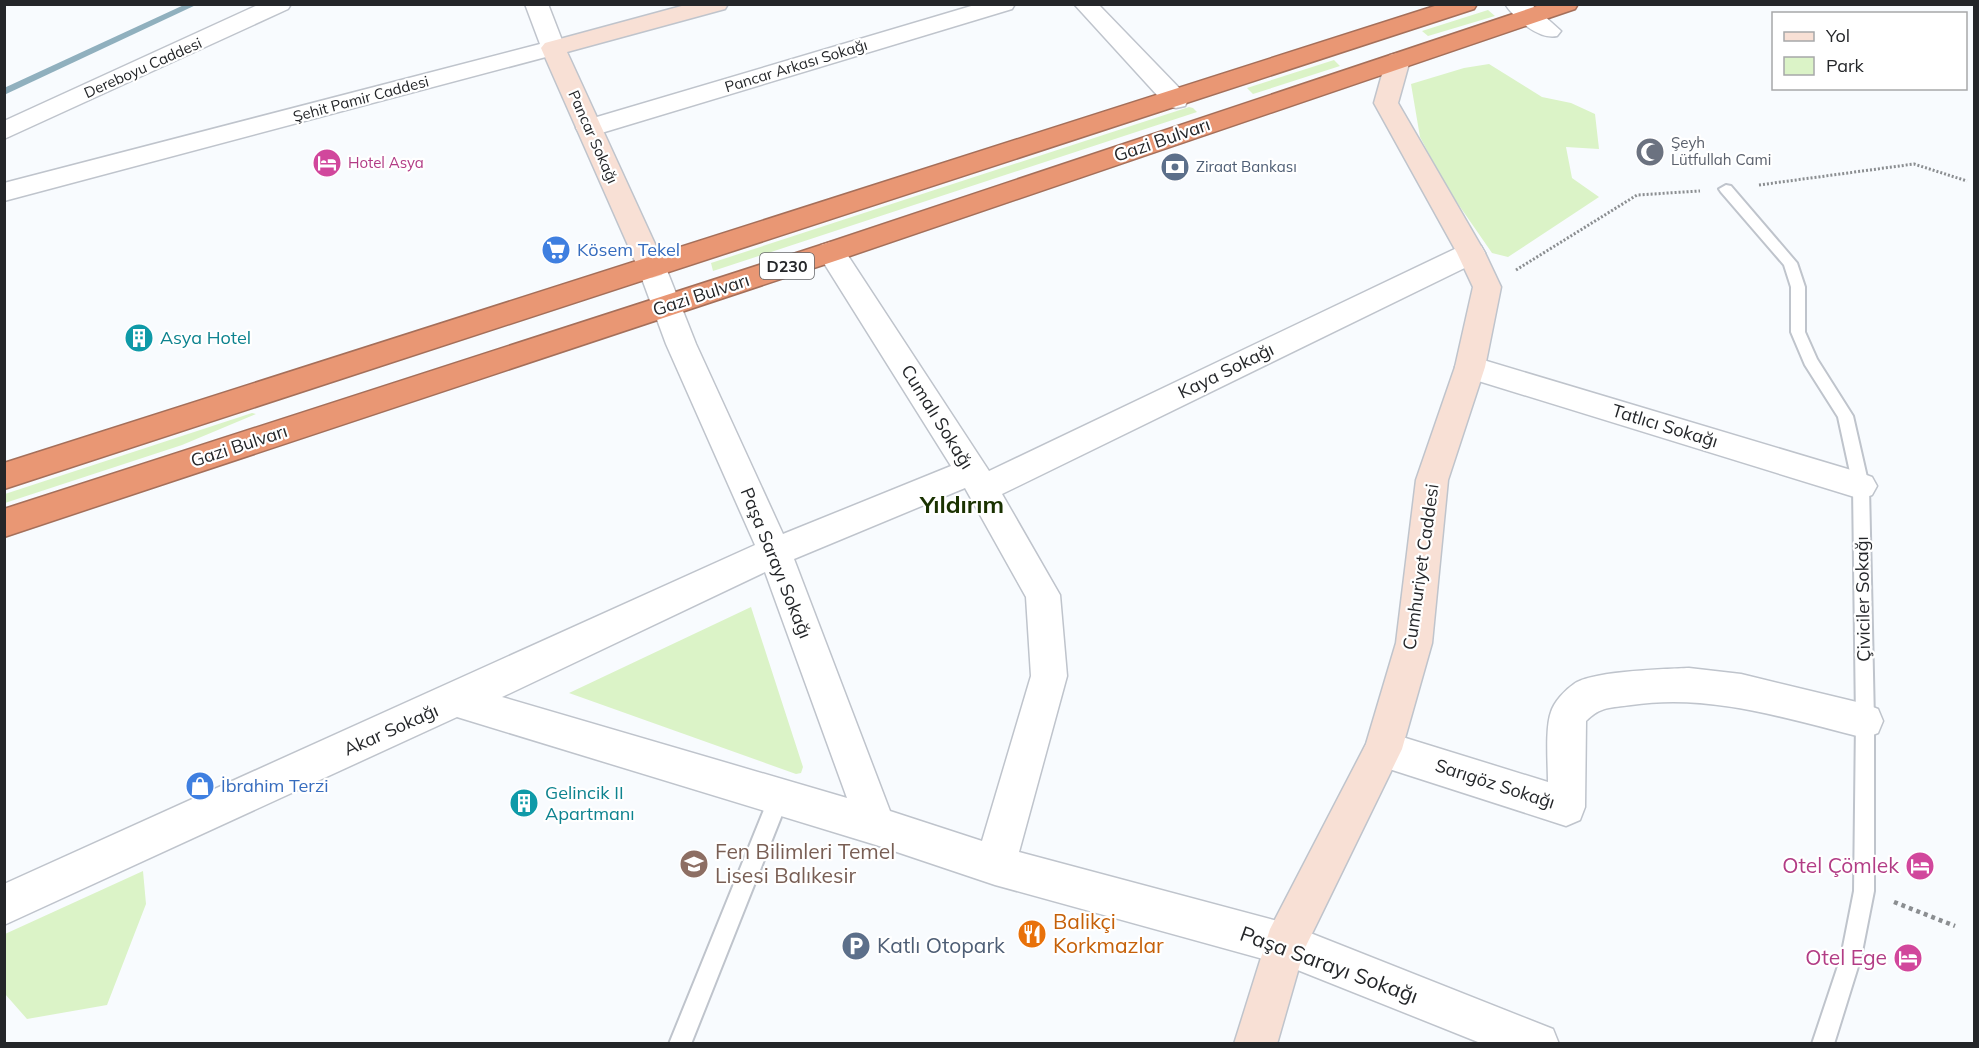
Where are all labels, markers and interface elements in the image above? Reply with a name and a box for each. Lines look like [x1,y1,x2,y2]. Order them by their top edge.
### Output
legend [1772,12,1967,90]
text: Yol [1825,24,1850,47]
street label: Dereboyu Caddesi [81,33,205,102]
street label: Pancar Arkası Sokağı [722,35,869,96]
text: Park [1826,54,1865,77]
street label: Şehit Pamir Caddesi [291,71,431,126]
street label: Pancar Sokağı [564,87,622,186]
street label: Gazi Bulvarı [1111,112,1213,167]
place label: Şeyh Lütfullah Cami [1671,133,1771,169]
mosque icon: Şeyh Lütfullah Cami [1634,136,1666,168]
hotel icon: Hotel Asya [311,147,343,179]
bank icon: Ziraat Bankası [1159,151,1191,183]
place label: Hotel Asya [348,153,424,172]
place label: Ziraat Bankası [1196,157,1297,176]
supermarket icon: Kösem Tekel [540,234,572,266]
place label: Kösem Tekel [577,238,680,261]
road number: D230 [760,253,814,279]
street label: Gazi Bulvarı [650,268,752,321]
building icon: Asya Hotel [123,322,155,354]
place label: Asya Hotel [160,326,251,349]
street label: Kaya Sokağı [1174,338,1277,404]
street label: Cumalı Sokağı [896,360,979,473]
street label: Tatlıcı Sokağı [1609,398,1721,453]
street label: Gazi Bulvarı [188,419,290,472]
street label: Cumhuriyet Caddesi [1397,482,1444,652]
street label: Paşa Sarayı Sokağı [736,484,817,642]
district label: Yıldırım [919,489,1004,519]
street label: Çiviciler Sokağı [1850,536,1875,662]
street label: Akar Sokağı [340,698,442,761]
street label: Sarıgöz Sokağı [1432,753,1558,814]
shop icon: İbrahim Terzi [184,770,216,802]
place label: İbrahim Terzi [221,774,329,797]
place label: Gelincik II Apartmanı [545,781,635,825]
building icon: Gelincik II Apartmanı [508,787,540,819]
place label: Fen Bilimleri Temel Lisesi Balıkesir [715,838,895,888]
school or university icon: Fen Bilimleri Temel Lisesi Balıkesir [678,848,710,880]
hotel icon: Otel Çömlek [1904,850,1936,882]
place label: Otel Çömlek [1782,852,1899,878]
place label: Balikçi Korkmazlar [1053,908,1164,958]
restaurant icon: Balikçi Korkmazlar [1016,918,1048,950]
street label: Paşa Sarayı Sokağı [1237,920,1422,1008]
parking icon: Katlı Otopark [840,930,872,962]
place label: Katlı Otopark [877,932,1005,958]
hotel icon: Otel Ege [1892,942,1924,974]
place label: Otel Ege [1805,944,1887,970]

